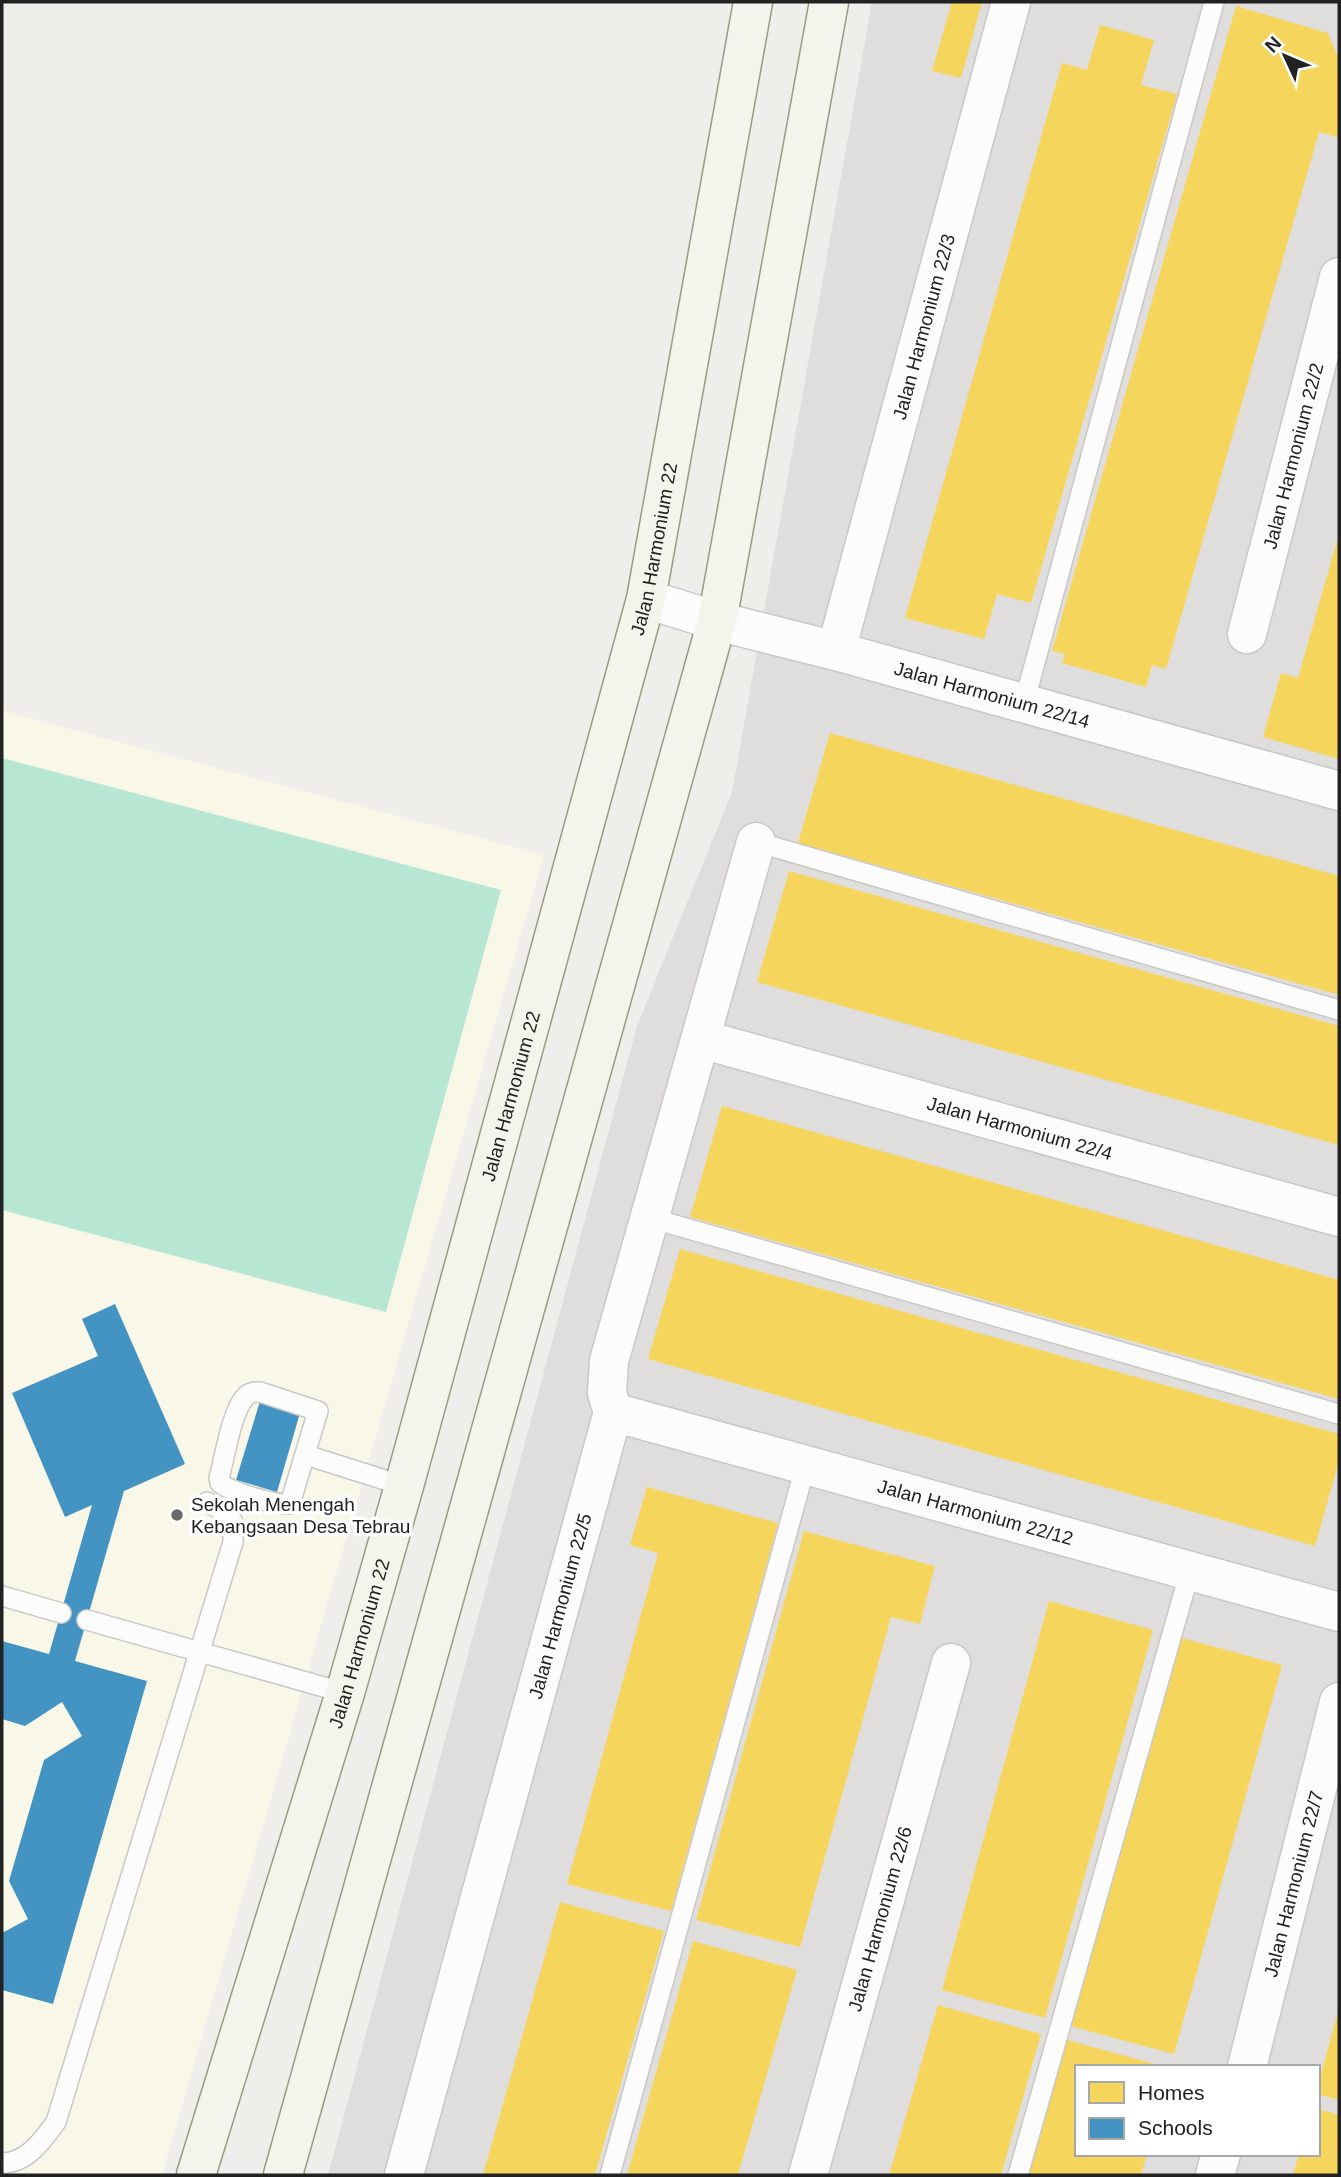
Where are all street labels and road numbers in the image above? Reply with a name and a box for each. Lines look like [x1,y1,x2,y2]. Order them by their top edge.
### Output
street label: Jalan Harmonium 22/3 [889,232,959,422]
street label: Jalan Harmonium 22/2 [1259,361,1327,551]
street label: Jalan Harmonium 22 [627,461,681,637]
street label: Jalan Harmonium 22/14 [892,658,1092,732]
street label: Jalan Harmonium 22 [478,1009,544,1184]
street label: Jalan Harmonium 22/4 [925,1093,1115,1164]
street label: Jalan Harmonium 22/12 [875,1475,1075,1549]
street label: Jalan Harmonium 22/5 [525,1511,596,1701]
street label: Jalan Harmonium 22 [325,1556,394,1731]
street label: Jalan Harmonium 22/7 [1260,1789,1327,1979]
street label: Jalan Harmonium 22/6 [844,1824,916,2014]

